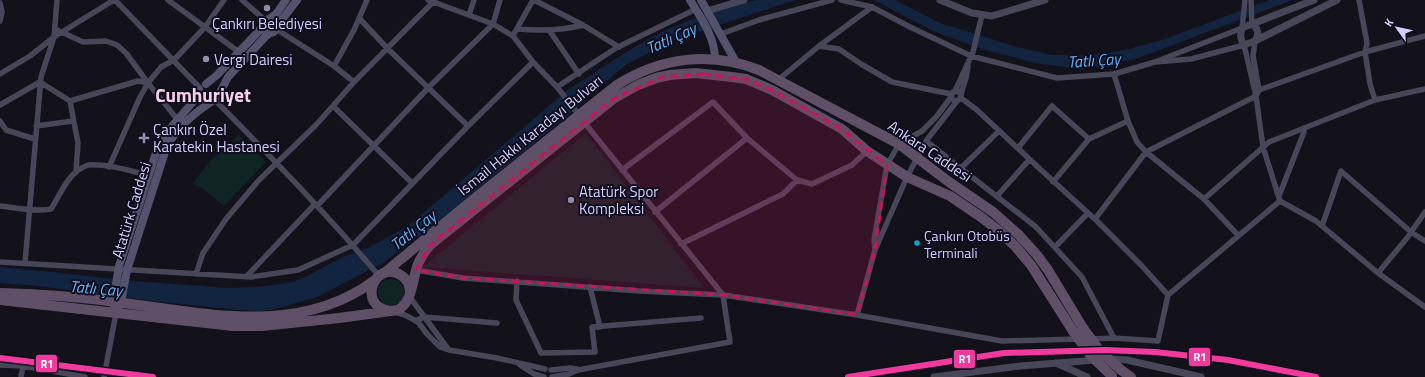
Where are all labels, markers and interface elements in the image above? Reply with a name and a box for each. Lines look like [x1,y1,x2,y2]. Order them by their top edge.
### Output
marker: Çankırı Belediyesi [262,3,272,13]
north arrow [1377,8,1417,48]
place label: Çankırı Belediyesi [212,12,322,35]
text: K [1380,15,1397,30]
water label: Tatlı Çay [642,16,702,60]
water label: Tatlı Çay [1067,46,1123,74]
place label: Vergi Dairesi [214,48,293,71]
marker: Vergi Dairesi [201,54,211,64]
street label: İsmail Hakkı Karadayı Bulvarı [452,69,608,201]
district label: Cumhuriyet [155,80,251,109]
street label: Ankara Caddesi [883,114,977,188]
place label: Çankırı Özel Karatekin Hastanesi [153,118,280,158]
marker: Çankırı Özel Karatekin Hastanesi [138,132,150,144]
street label: Atatürk Caddesi [105,159,157,261]
place label: Atatürk Spor Kompleksi [579,180,659,220]
marker: Atatürk Spor Kompleksi [566,195,576,205]
water label: Tatlı Çay [385,203,442,256]
place label: Çankırı Otobüs Terminali [924,225,1010,263]
marker: Çankırı Otobüs Terminali [912,238,922,248]
water label: Tatlı Çay [69,274,125,302]
line badge: R1 [1188,347,1211,367]
line badge: R1 [953,349,976,369]
text: R1 [1194,349,1206,365]
text: R1 [959,351,971,367]
line badge: R1 [35,354,58,373]
text: R1 [41,356,53,372]

